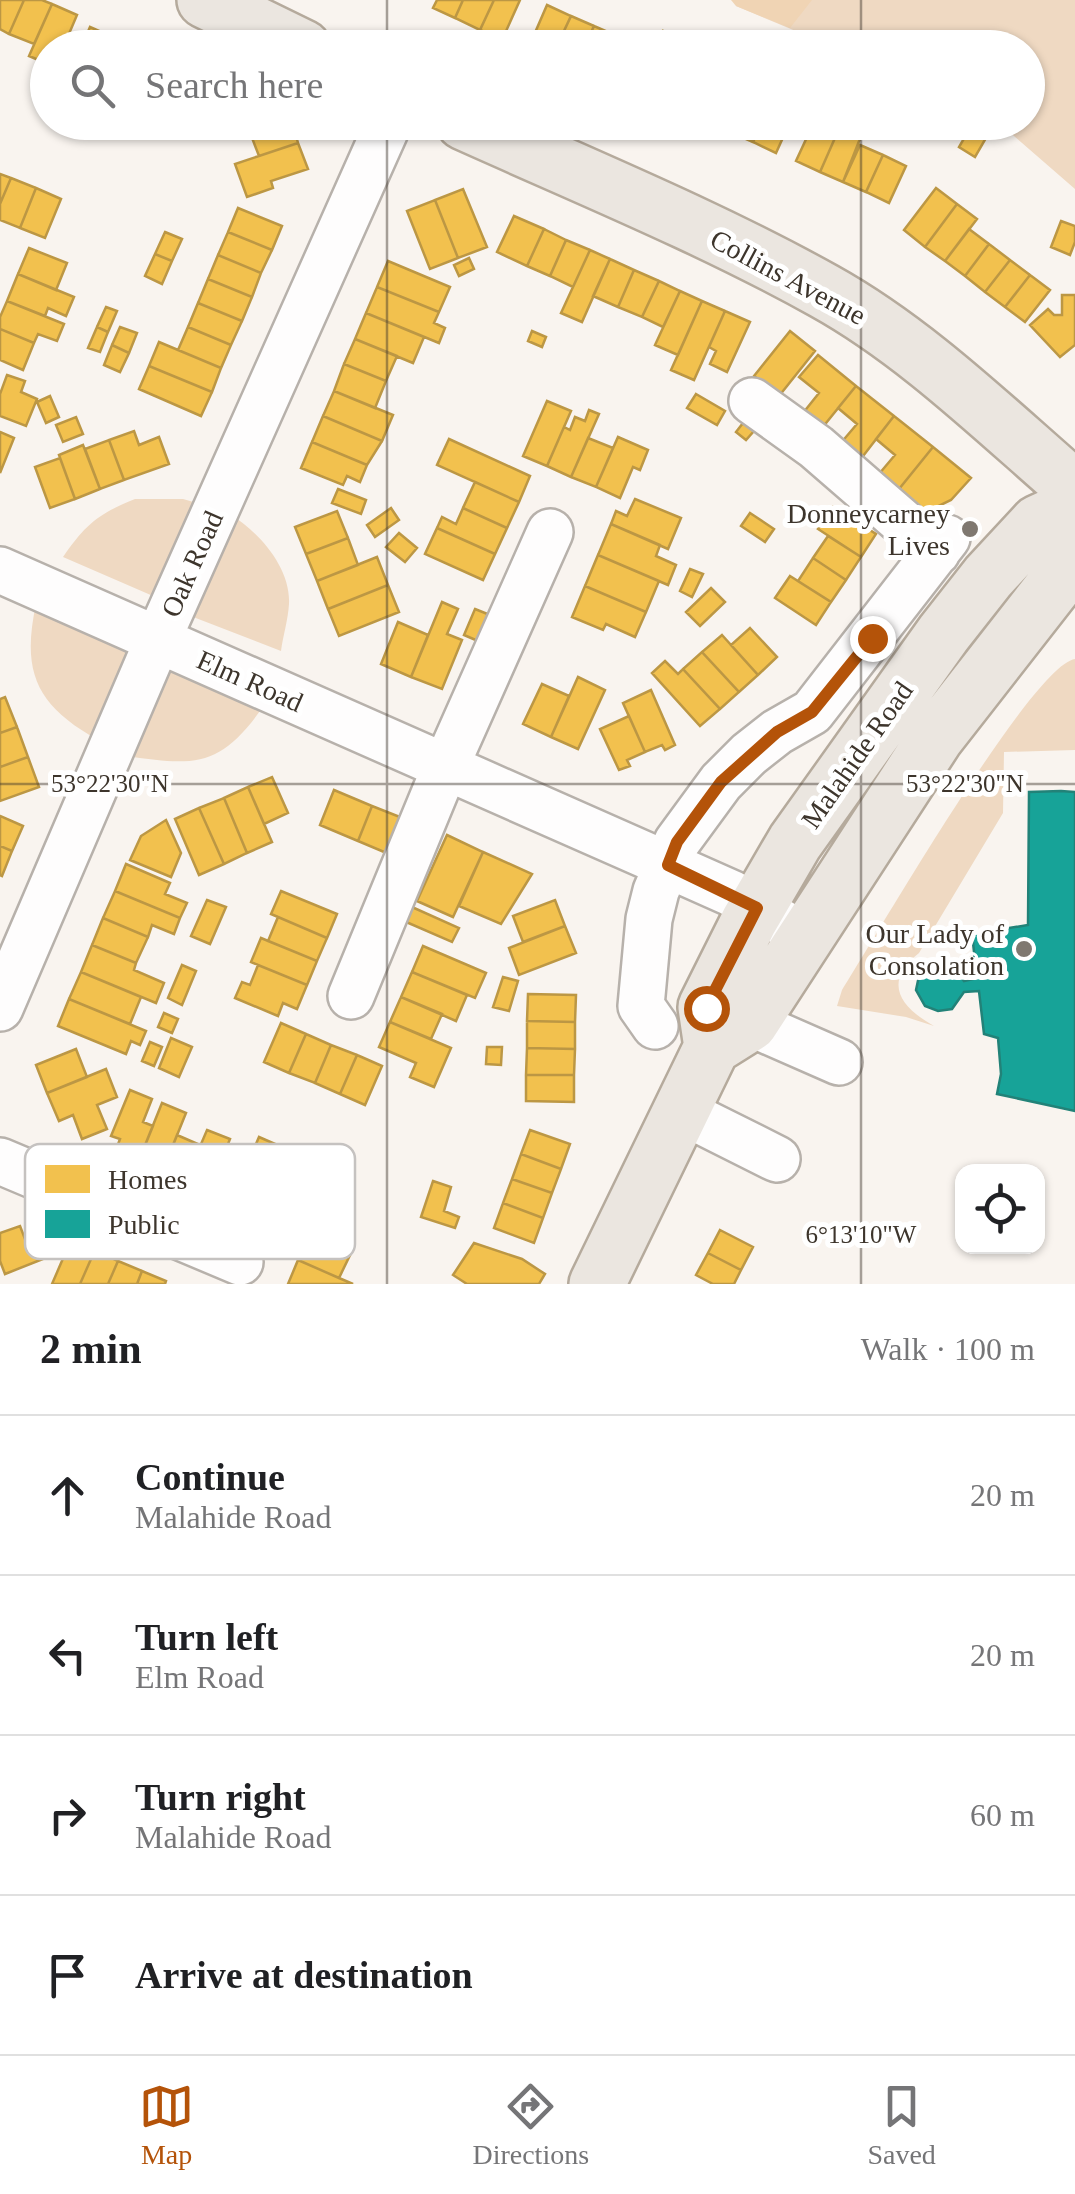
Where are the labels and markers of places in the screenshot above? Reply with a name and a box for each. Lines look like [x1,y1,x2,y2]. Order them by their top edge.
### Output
place label: Donneycarney Lives [787,498,950,561]
marker: Donneycarney Lives [959,518,981,540]
place label: Our Lady of Consolation [866,918,1005,981]
marker: Our Lady of Consolation [1013,938,1035,960]

